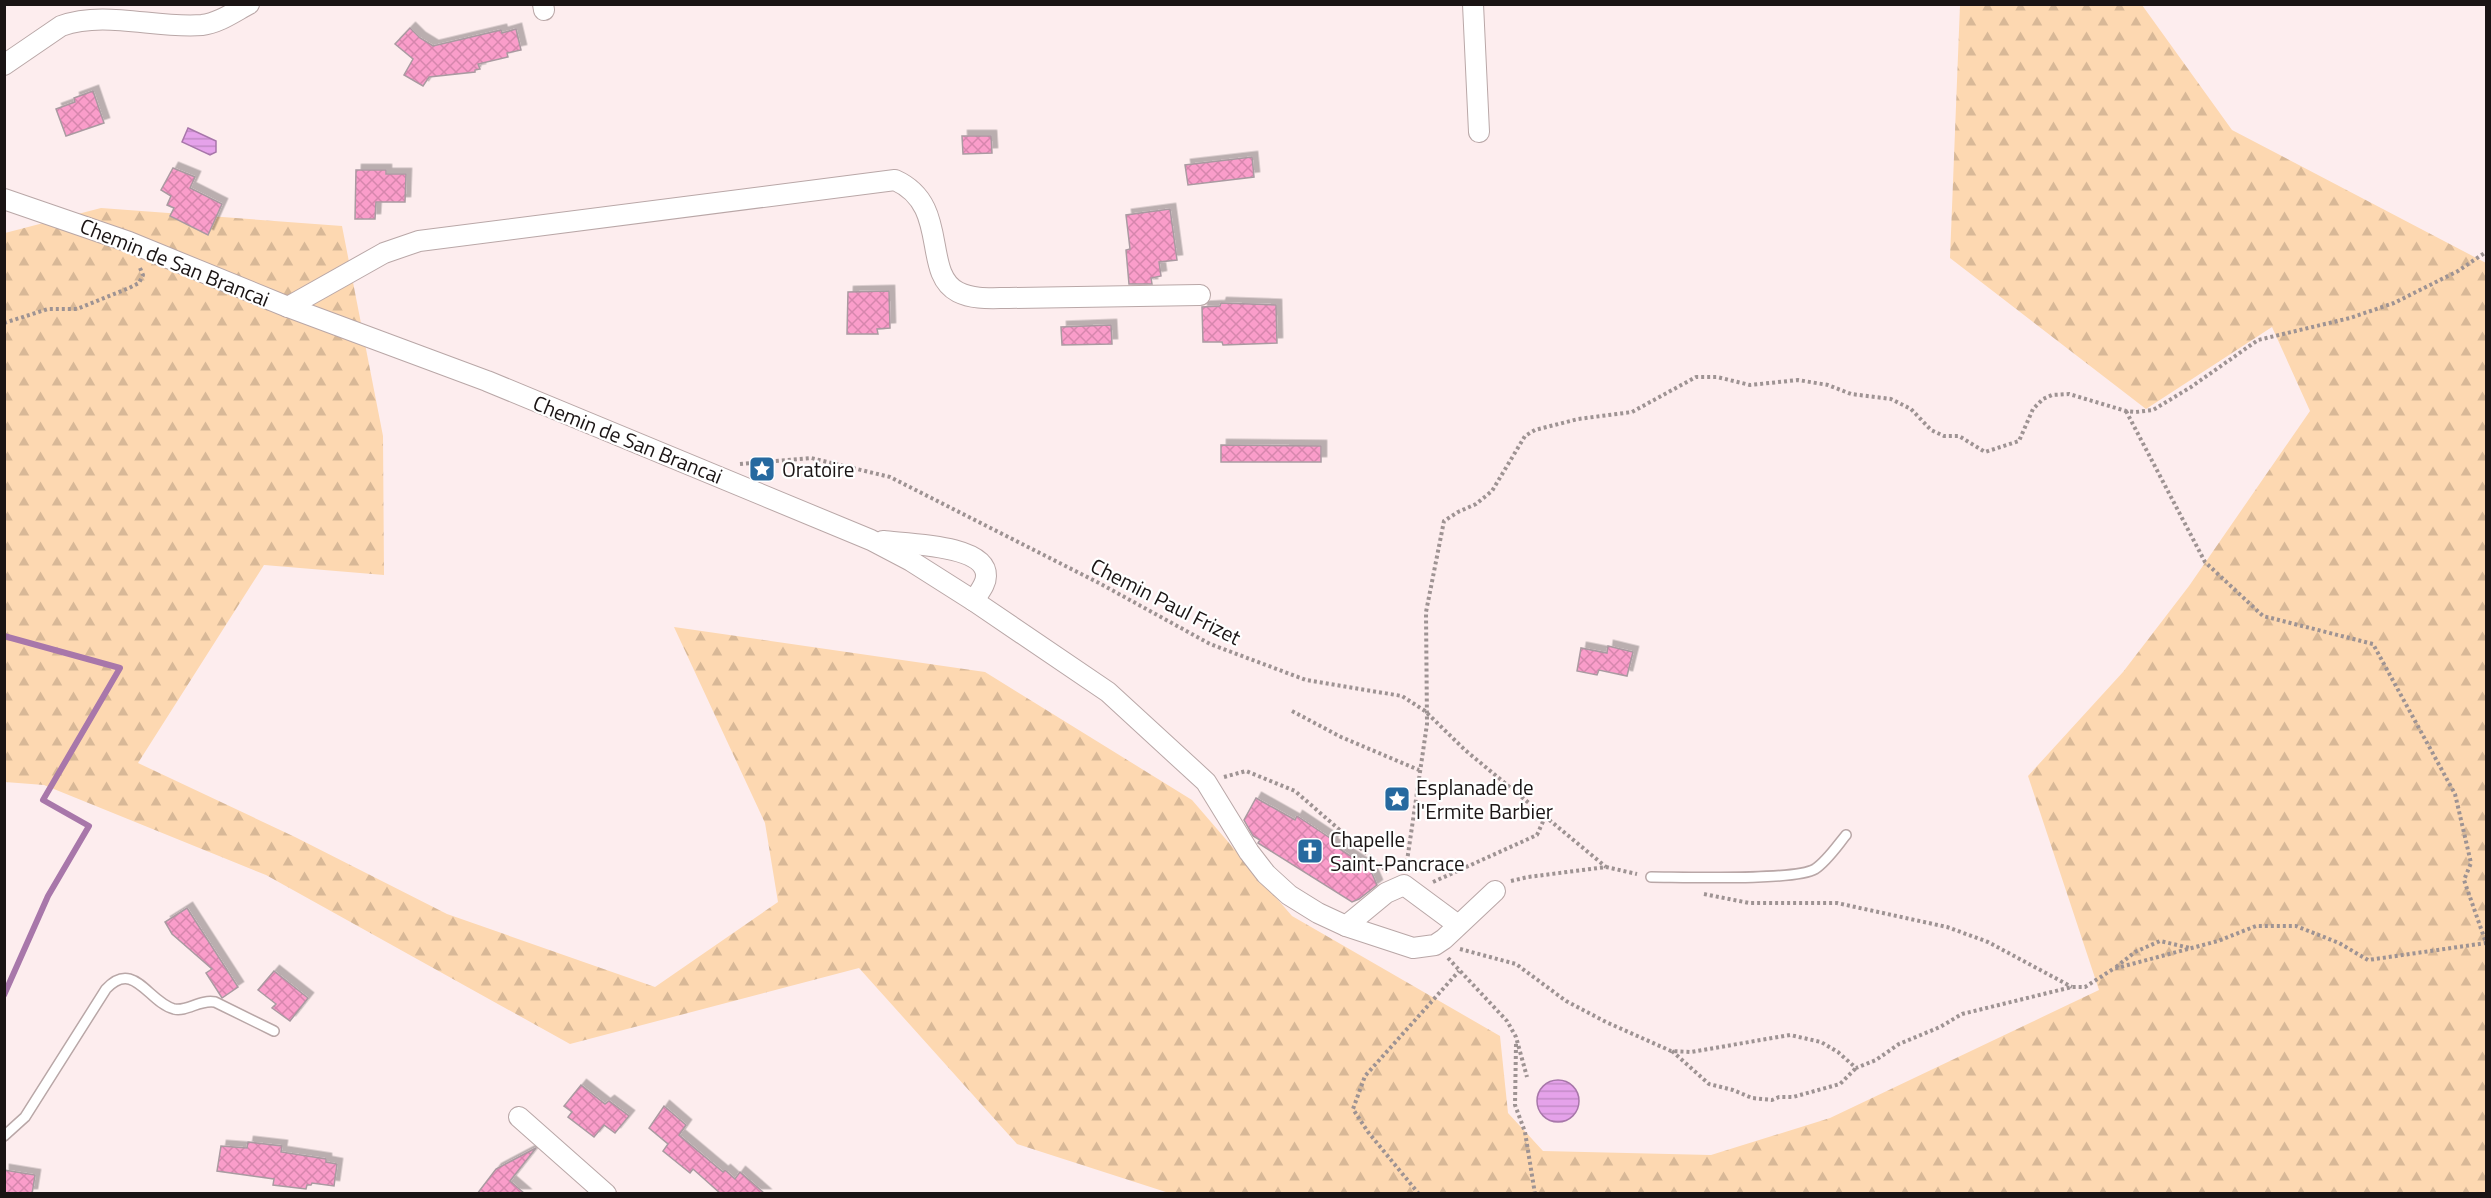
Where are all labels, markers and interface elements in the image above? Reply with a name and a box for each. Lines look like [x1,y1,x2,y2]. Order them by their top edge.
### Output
street label: Chemin de San Brancai [75,209,275,315]
street label: Chemin de San Brancai [528,386,728,492]
place label: Oratoire [782,453,854,485]
place icon: Oratoire [747,454,777,484]
street label: Chemin Paul Frizet [1085,549,1247,653]
place label: Esplanade de l'Ermite Barbier [1416,771,1553,827]
place icon: Esplanade de l'Ermite Barbier [1382,784,1412,814]
place label: Chapelle Saint-Pancrace [1330,823,1465,879]
church icon: Chapelle Saint-Pancrace [1295,836,1325,866]

